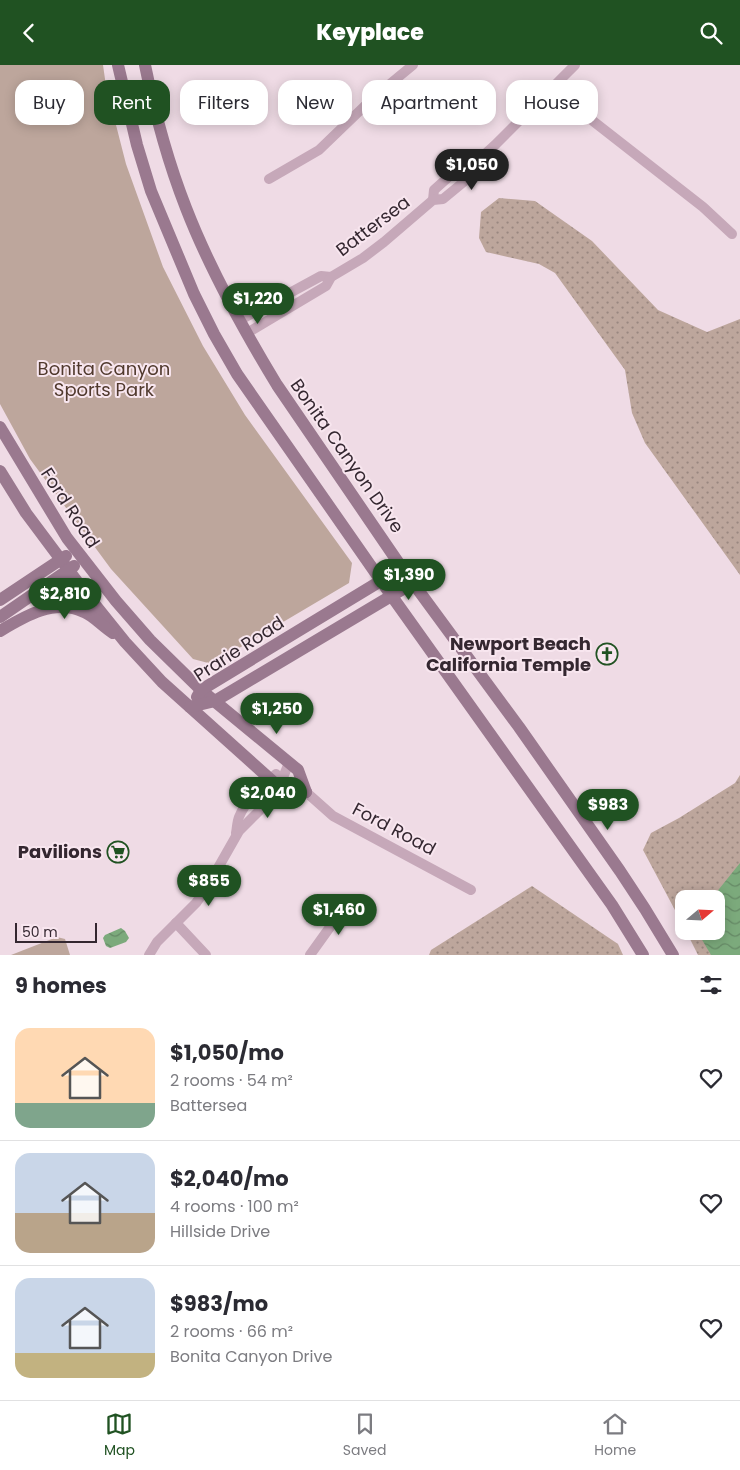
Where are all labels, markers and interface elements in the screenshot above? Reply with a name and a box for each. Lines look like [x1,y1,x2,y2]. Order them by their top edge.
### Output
text: Keyplace [316,17,424,48]
icon: back [15,19,43,47]
icon: search [697,19,725,47]
chip: Buy [15,80,84,125]
chip: Rent [94,80,170,125]
chip: Filters [180,80,268,125]
chip: New [278,80,352,125]
chip: Apartment [362,80,496,125]
chip: House [506,80,598,125]
pin: $1,050 [431,149,513,191]
text: $1,050 [446,153,498,176]
street label: Battersea [330,189,415,262]
pin: $1,220 [217,283,299,325]
text: $1,220 [233,287,283,310]
park label: Bonita Canyon Sports Park [38,356,170,402]
street label: Bonita Canyon Drive [285,374,410,538]
street label: Ford Road [35,463,106,553]
pin: $1,390 [368,559,450,601]
text: $1,390 [383,563,435,586]
pin: $2,810 [24,577,106,620]
text: $2,810 [39,582,91,605]
street label: Prarie Road [189,610,289,687]
place label: Newport Beach California Temple [426,631,591,677]
church icon: Newport Beach California Temple [595,642,619,666]
pin: $1,250 [236,693,318,735]
text: $1,250 [251,697,303,720]
pin: $2,040 [227,777,309,819]
text: $2,040 [240,781,296,804]
pin: $983 [578,789,638,831]
text: $983 [588,793,628,816]
street label: Ford Road [348,796,440,861]
place label: Pavilions [18,839,102,864]
supermarket icon: Pavilions [106,840,130,864]
pin: $855 [179,865,239,907]
text: $855 [188,869,230,892]
north arrow [675,890,725,940]
map controls [675,890,725,940]
pin: $1,460 [298,893,380,936]
text: $1,460 [313,898,365,921]
scale bar [15,920,98,943]
text: 50 m [22,922,58,942]
text: 9 homes [15,971,107,1000]
icon: filters [697,971,725,999]
text: $1,050/mo [170,1038,284,1067]
icon: home [55,1048,115,1108]
icon: heart [697,1064,725,1092]
text: 2 rooms · 54 m² [170,1069,293,1092]
text: Battersea [170,1094,247,1117]
text: $2,040/mo [170,1164,289,1193]
icon: home [55,1173,115,1233]
icon: heart [697,1189,725,1217]
text: 4 rooms · 100 m² [170,1195,299,1218]
text: Hillside Drive [170,1220,270,1243]
text: $983/mo [170,1289,268,1318]
icon: home [55,1298,115,1358]
icon: heart [697,1314,725,1342]
text: 2 rooms · 66 m² [170,1320,293,1343]
text: Bonita Canyon Drive [170,1345,332,1368]
tab: Map [104,1410,135,1461]
tab: Saved [343,1410,386,1461]
tab: Home [594,1410,636,1461]

